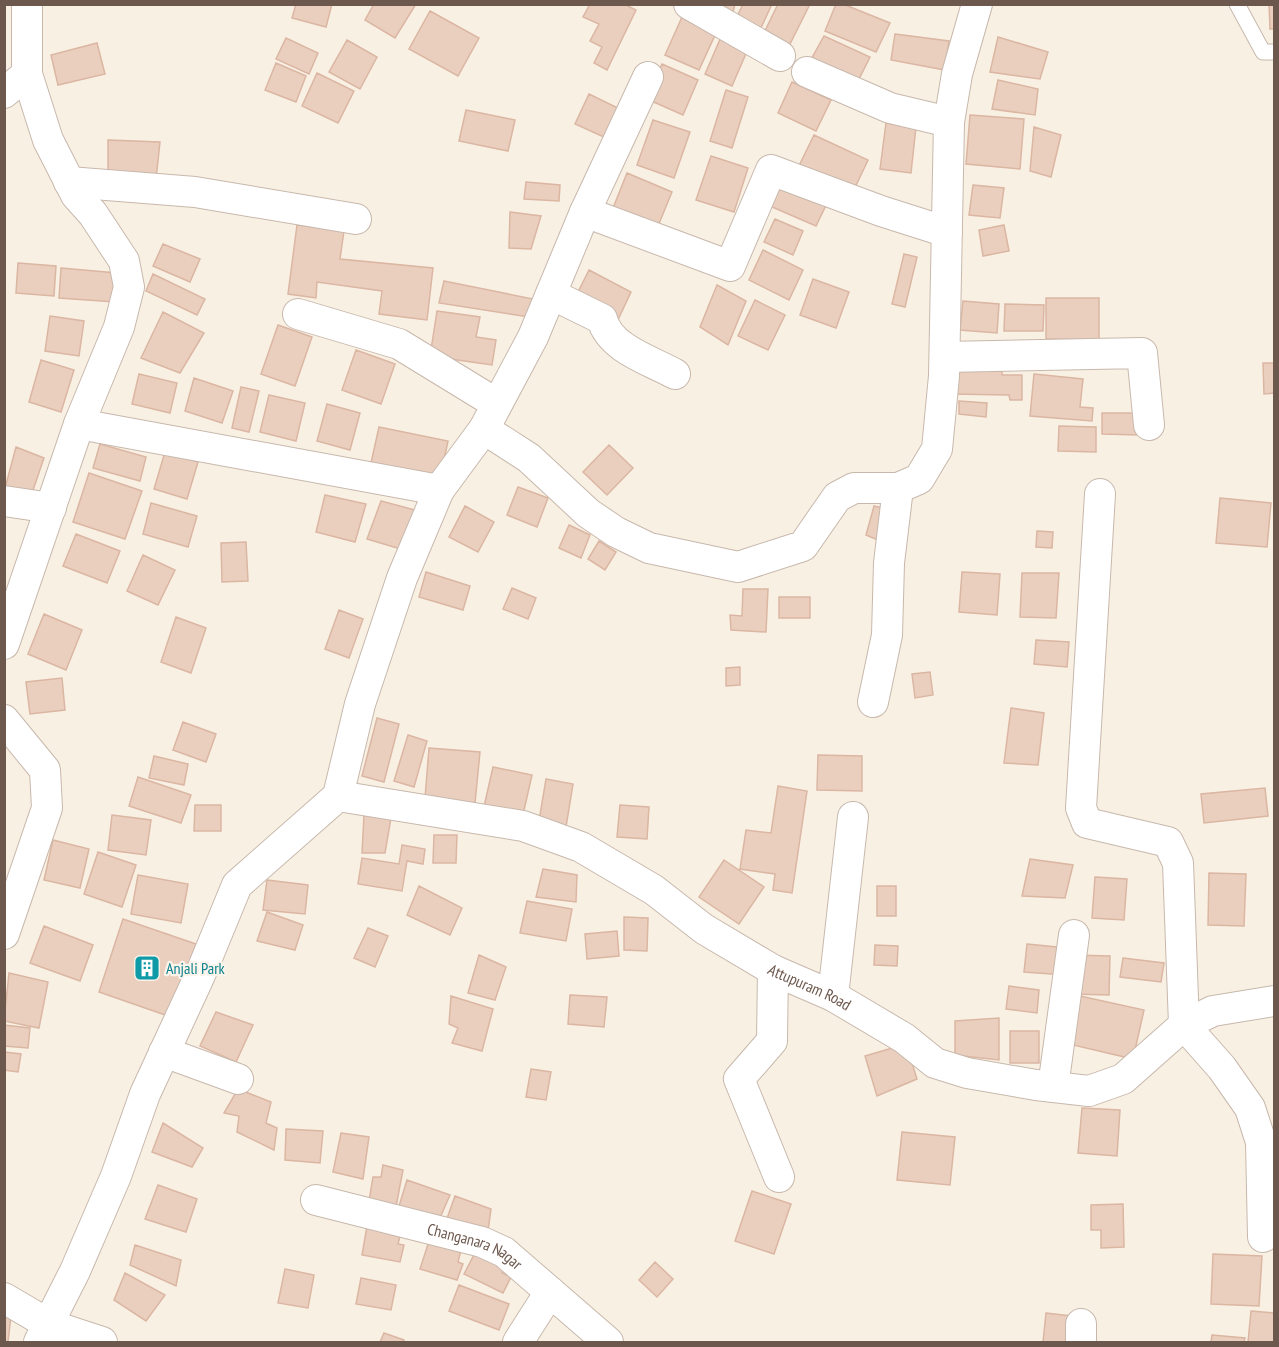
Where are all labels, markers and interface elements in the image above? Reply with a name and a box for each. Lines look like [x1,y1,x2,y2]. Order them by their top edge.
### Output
building icon: Anjali Park [132,953,162,983]
place label: Anjali Park [166,958,226,978]
street label: Attupuram Road [764,959,855,1015]
street label: Changanara Nagar [425,1219,527,1274]

